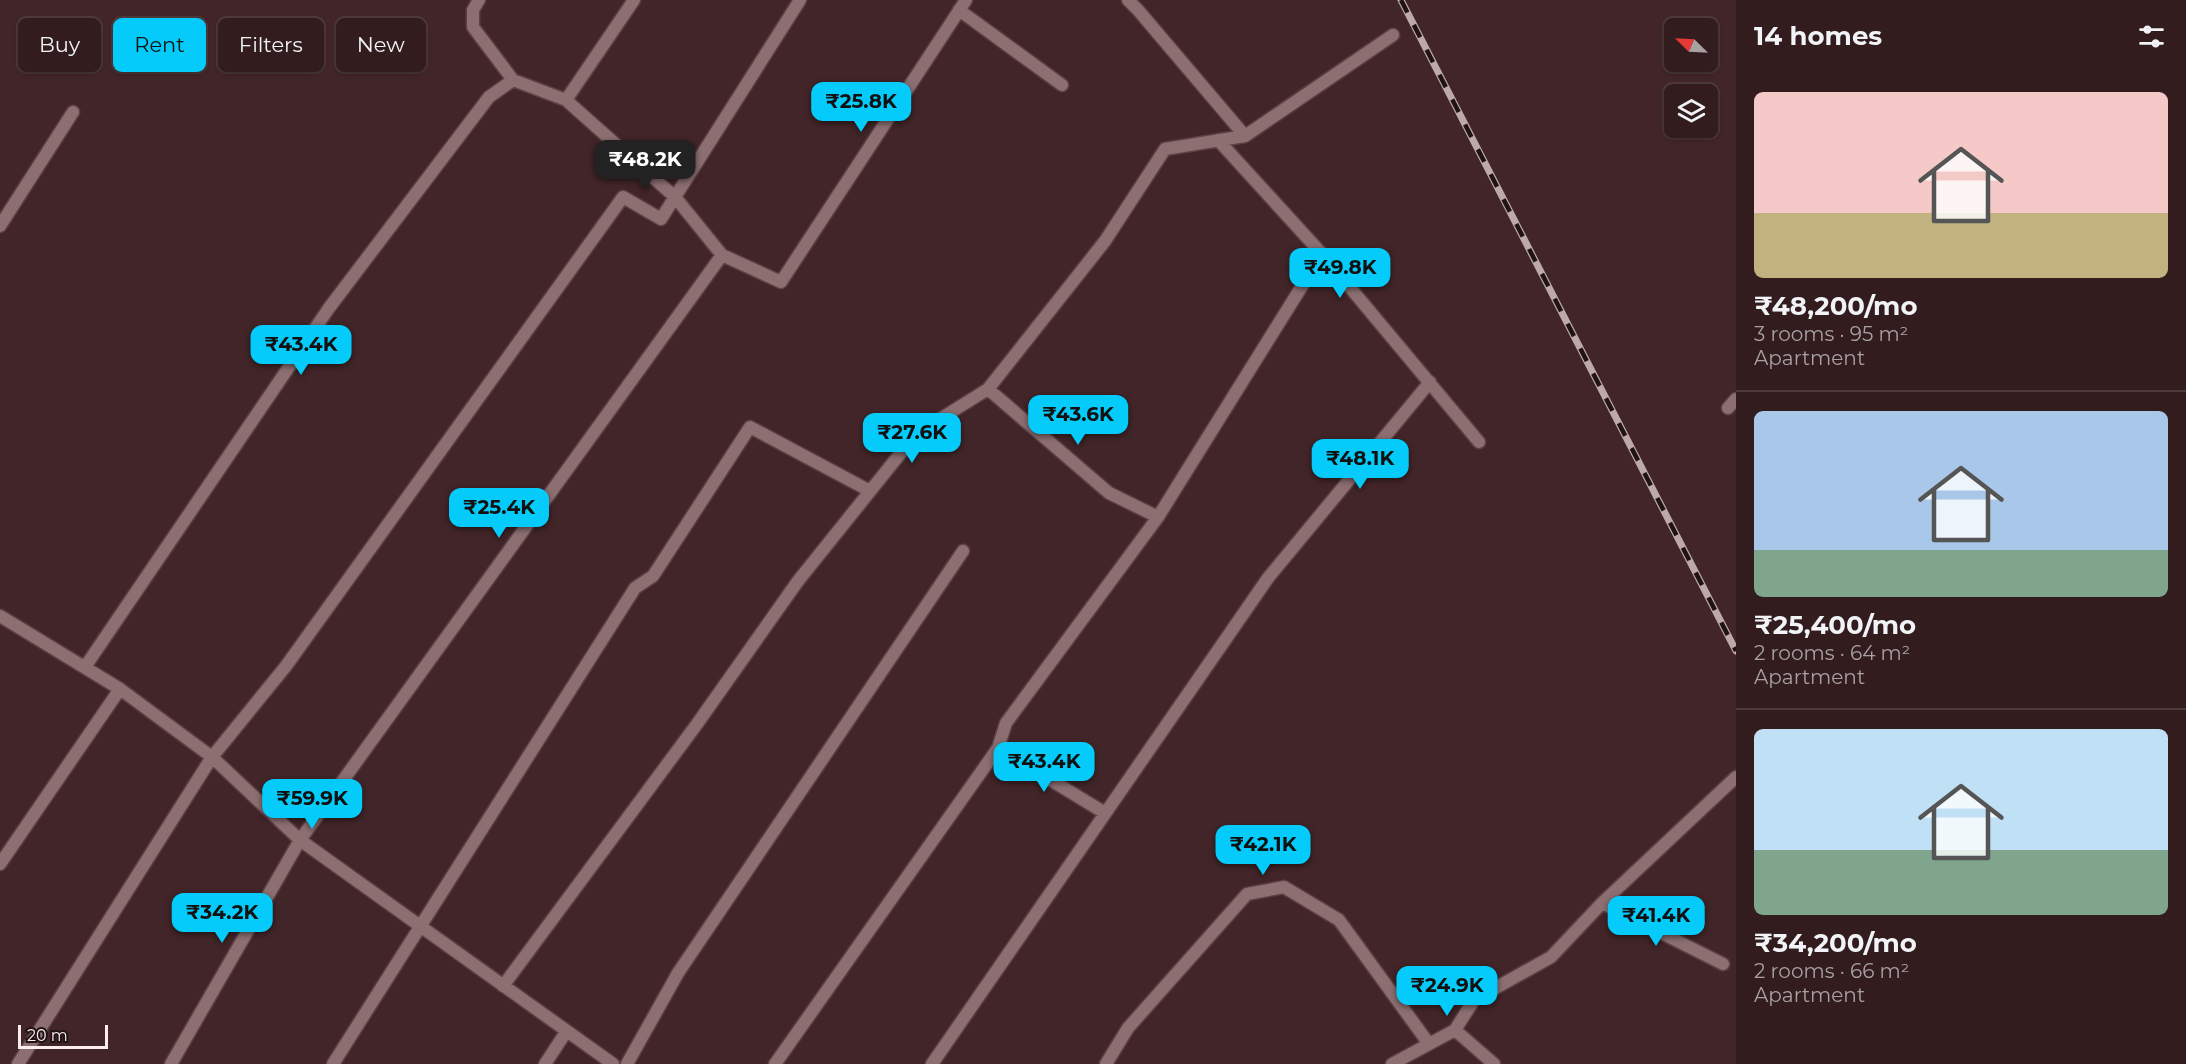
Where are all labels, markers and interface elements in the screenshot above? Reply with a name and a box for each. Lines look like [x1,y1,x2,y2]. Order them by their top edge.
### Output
chip: Buy [18,18,101,72]
chip: Rent [113,18,206,72]
chip: Filters [218,18,324,72]
chip: New [336,18,426,72]
north arrow [1664,18,1718,72]
map controls [1664,18,1718,138]
text: 14 homes [1754,20,1882,52]
icon: filters [2135,20,2168,53]
pin: ₹25.8K [812,82,910,133]
button: layers [1664,84,1718,138]
text: ₹25.8K [825,89,897,113]
icon: home [1907,131,2015,239]
pin: ₹48.2K [596,140,694,191]
text: ₹48.2K [608,147,682,171]
pin: ₹49.8K [1291,248,1389,299]
text: ₹49.8K [1303,255,1377,279]
text: ₹48,200/mo [1754,290,1917,322]
text: 3 rooms · 95 m² [1754,322,1908,346]
pin: ₹43.4K [252,325,350,376]
text: ₹43.4K [265,332,337,356]
text: Apartment [1754,346,1865,370]
pin: ₹43.6K [1029,395,1127,446]
text: ₹43.6K [1042,402,1114,426]
pin: ₹27.6K [863,413,961,464]
text: ₹27.6K [877,420,947,444]
pin: ₹48.1K [1311,439,1409,490]
text: ₹48.1K [1326,446,1394,470]
icon: home [1907,450,2015,558]
pin: ₹25.4K [450,488,548,539]
text: ₹25.4K [463,495,535,519]
text: ₹25,400/mo [1754,609,1916,641]
text: 2 rooms · 64 m² [1754,641,1910,665]
text: Apartment [1754,665,1865,689]
pin: ₹43.4K [995,742,1093,793]
text: ₹43.4K [1008,749,1080,773]
icon: home [1907,768,2015,876]
pin: ₹59.9K [263,779,361,830]
text: ₹59.9K [276,786,348,810]
pin: ₹42.1K [1214,825,1312,876]
text: ₹42.1K [1230,832,1296,856]
pin: ₹34.2K [173,893,271,944]
pin: ₹41.4K [1607,896,1705,947]
text: ₹34.2K [186,900,258,924]
text: ₹41.4K [1622,903,1690,927]
text: ₹34,200/mo [1754,927,1917,959]
text: 2 rooms · 66 m² [1754,959,1909,983]
pin: ₹24.9K [1398,966,1496,1017]
text: ₹24.9K [1410,973,1484,997]
text: Apartment [1754,983,1865,1007]
scale bar [18,1022,108,1050]
text: 20 m [27,1026,68,1045]

